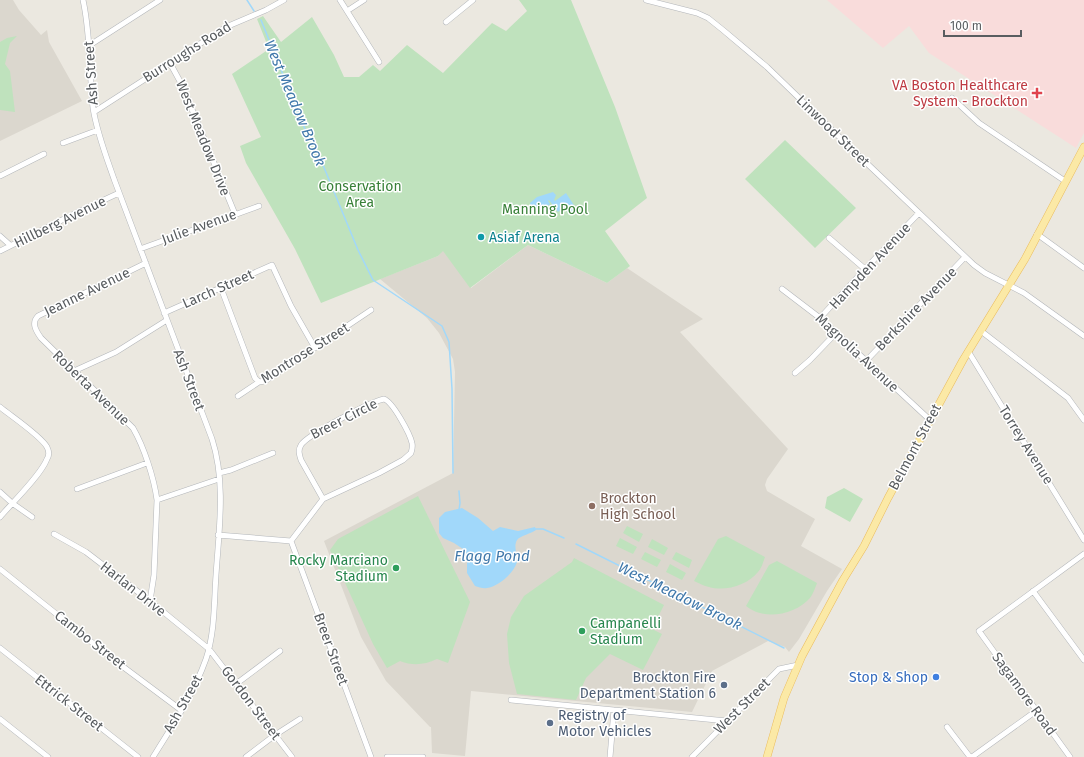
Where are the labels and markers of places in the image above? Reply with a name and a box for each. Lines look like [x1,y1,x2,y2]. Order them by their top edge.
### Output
place label: VA Boston Healthcare System - Brockton [892,77,1028,110]
marker: VA Boston Healthcare System - Brockton [1031,87,1043,99]
place label: Asiaf Arena [489,229,560,246]
marker: Asiaf Arena [476,232,486,242]
place label: Brockton High School [600,490,676,523]
marker: Brockton High School [587,501,597,511]
place label: Rocky Marciano Stadium [289,552,388,585]
marker: Rocky Marciano Stadium [391,563,401,573]
place label: Campanelli Stadium [590,615,661,648]
marker: Campanelli Stadium [577,626,587,636]
place label: Brockton Fire Department Station 6 [580,669,716,702]
place label: Stop & Shop [849,669,928,686]
marker: Stop & Shop [931,672,941,682]
marker: Brockton Fire Department Station 6 [719,680,729,690]
place label: Registry of Motor Vehicles [558,707,652,740]
marker: Registry of Motor Vehicles [545,718,555,728]

